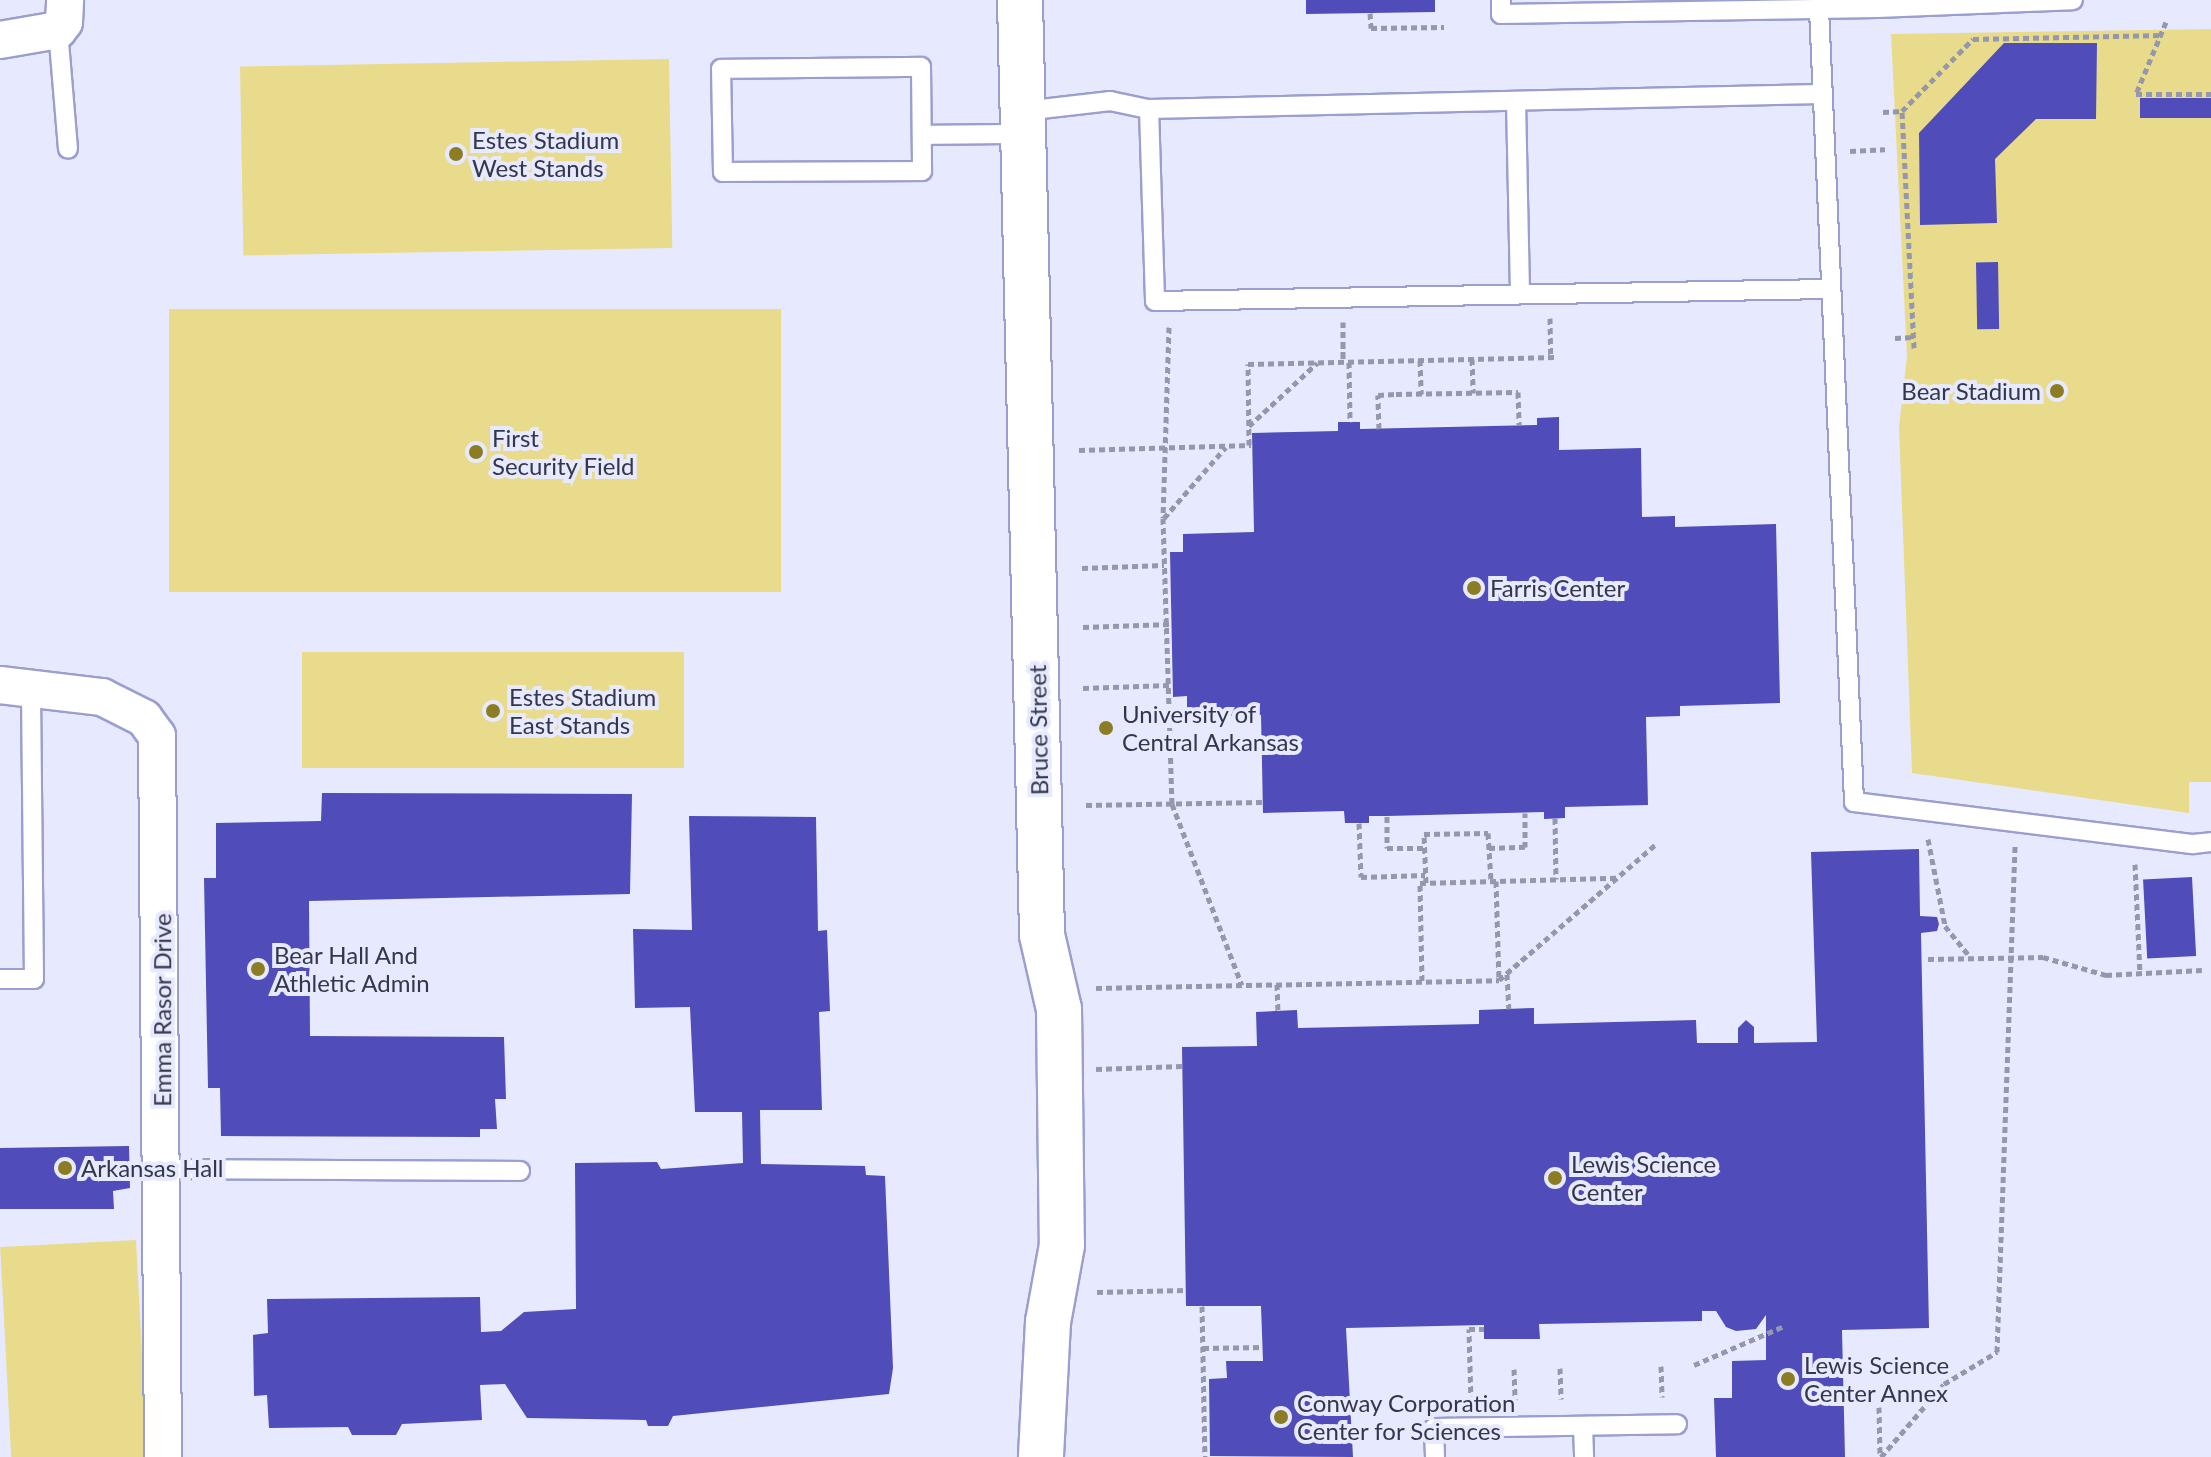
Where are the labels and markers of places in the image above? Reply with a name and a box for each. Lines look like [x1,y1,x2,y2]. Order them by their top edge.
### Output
place label: Estes Stadium West Stands [472,126,619,182]
marker: Estes Stadium West Stands [447,145,465,163]
place label: Bear Stadium [1901,377,2041,405]
marker: Bear Stadium [2048,382,2066,400]
place label: First Security Field [492,424,635,480]
marker: First Security Field [467,443,485,461]
place label: Farris Center [1490,574,1625,602]
marker: Farris Center [1465,579,1483,597]
place label: Estes Stadium East Stands [509,683,656,739]
place label: University of Central Arkansas [1122,700,1300,756]
marker: Estes Stadium East Stands [484,702,502,720]
marker: University of Central Arkansas [1097,719,1115,737]
place label: Bear Hall And Athletic Admin [274,941,430,997]
marker: Bear Hall And Athletic Admin [249,960,267,978]
place label: Lewis Science Center [1571,1150,1716,1206]
place label: Arkansas Hall [81,1154,224,1182]
marker: Arkansas Hall [56,1159,74,1177]
marker: Lewis Science Center [1546,1169,1564,1187]
place label: Lewis Science Center Annex [1804,1351,1949,1407]
marker: Lewis Science Center Annex [1779,1370,1797,1388]
place label: Conway Corporation Center for Sciences [1297,1389,1516,1445]
marker: Conway Corporation Center for Sciences [1272,1408,1290,1426]

